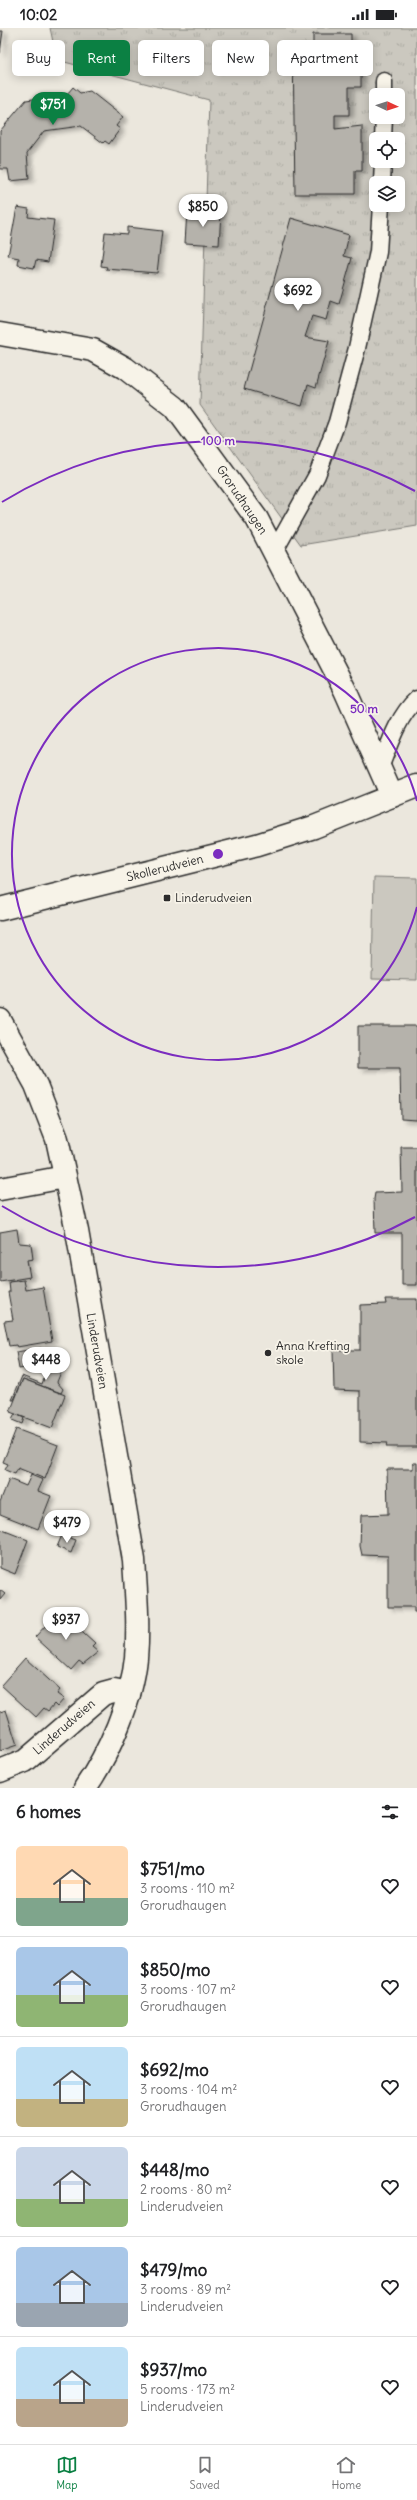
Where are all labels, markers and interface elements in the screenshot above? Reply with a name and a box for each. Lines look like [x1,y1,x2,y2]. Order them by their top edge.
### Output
text: 10:02 [20,5,57,24]
chip: Buy [12,40,65,76]
chip: Rent [73,40,130,76]
chip: Filters [138,40,204,76]
chip: New [212,40,269,76]
chip: Apartment [277,40,373,76]
north arrow [369,88,405,124]
map controls [369,88,405,212]
pin: $751 [29,92,77,126]
text: $751 [40,96,66,113]
button: locate [369,132,405,168]
button: layers [369,176,405,212]
pin: $850 [179,194,227,228]
text: $850 [188,198,218,215]
pin: $692 [274,278,322,312]
text: $692 [283,282,313,299]
text: 100 m [201,433,235,448]
street label: Grorudhaugen [214,462,271,537]
text: 50 m [350,701,379,716]
centre of rings [211,847,225,861]
street label: Skollerudveien [125,851,205,884]
place label: Linderudveien [175,890,252,905]
marker: Linderudveien [162,893,172,903]
street label: Linderudveien [83,1312,112,1390]
place label: Anna Krefting skole [276,1338,350,1367]
pin: $448 [22,1347,70,1381]
marker: Anna Krefting skole [263,1348,273,1358]
text: $448 [31,1351,61,1368]
pin: $479 [43,1510,91,1544]
text: $479 [53,1514,81,1531]
pin: $937 [42,1607,90,1641]
text: $937 [52,1611,80,1628]
street label: Linderudveien [30,1696,98,1758]
text: 6 homes [16,1801,81,1823]
icon: filters [379,1801,401,1823]
text: $751/mo [140,1858,205,1880]
icon: home [48,1862,96,1910]
icon: heart [379,1875,401,1897]
text: 3 rooms · 110 m² [140,1880,235,1897]
text: Grorudhaugen [140,1897,227,1914]
text: $850/mo [140,1959,210,1981]
icon: home [48,1963,96,2011]
icon: heart [379,1976,401,1998]
text: 3 rooms · 107 m² [140,1981,236,1998]
text: Grorudhaugen [140,1998,227,2015]
text: $692/mo [140,2059,209,2081]
icon: home [48,2063,96,2111]
icon: heart [379,2076,401,2098]
text: 3 rooms · 104 m² [140,2081,237,2098]
text: Grorudhaugen [140,2098,227,2115]
text: $448/mo [140,2159,209,2181]
icon: home [48,2163,96,2211]
icon: heart [379,2176,401,2198]
text: 2 rooms · 80 m² [140,2181,232,2198]
text: Linderudveien [140,2198,223,2215]
text: $479/mo [140,2259,207,2281]
icon: home [48,2263,96,2311]
icon: heart [379,2276,401,2298]
text: 3 rooms · 89 m² [140,2281,231,2298]
text: Linderudveien [140,2298,223,2315]
text: $937/mo [140,2359,207,2381]
icon: home [48,2363,96,2411]
icon: heart [379,2376,401,2398]
text: 5 rooms · 173 m² [140,2381,235,2398]
text: Linderudveien [140,2398,223,2415]
tab: Map [56,2454,78,2492]
tab: Saved [190,2454,220,2492]
tab: Home [331,2454,361,2492]

